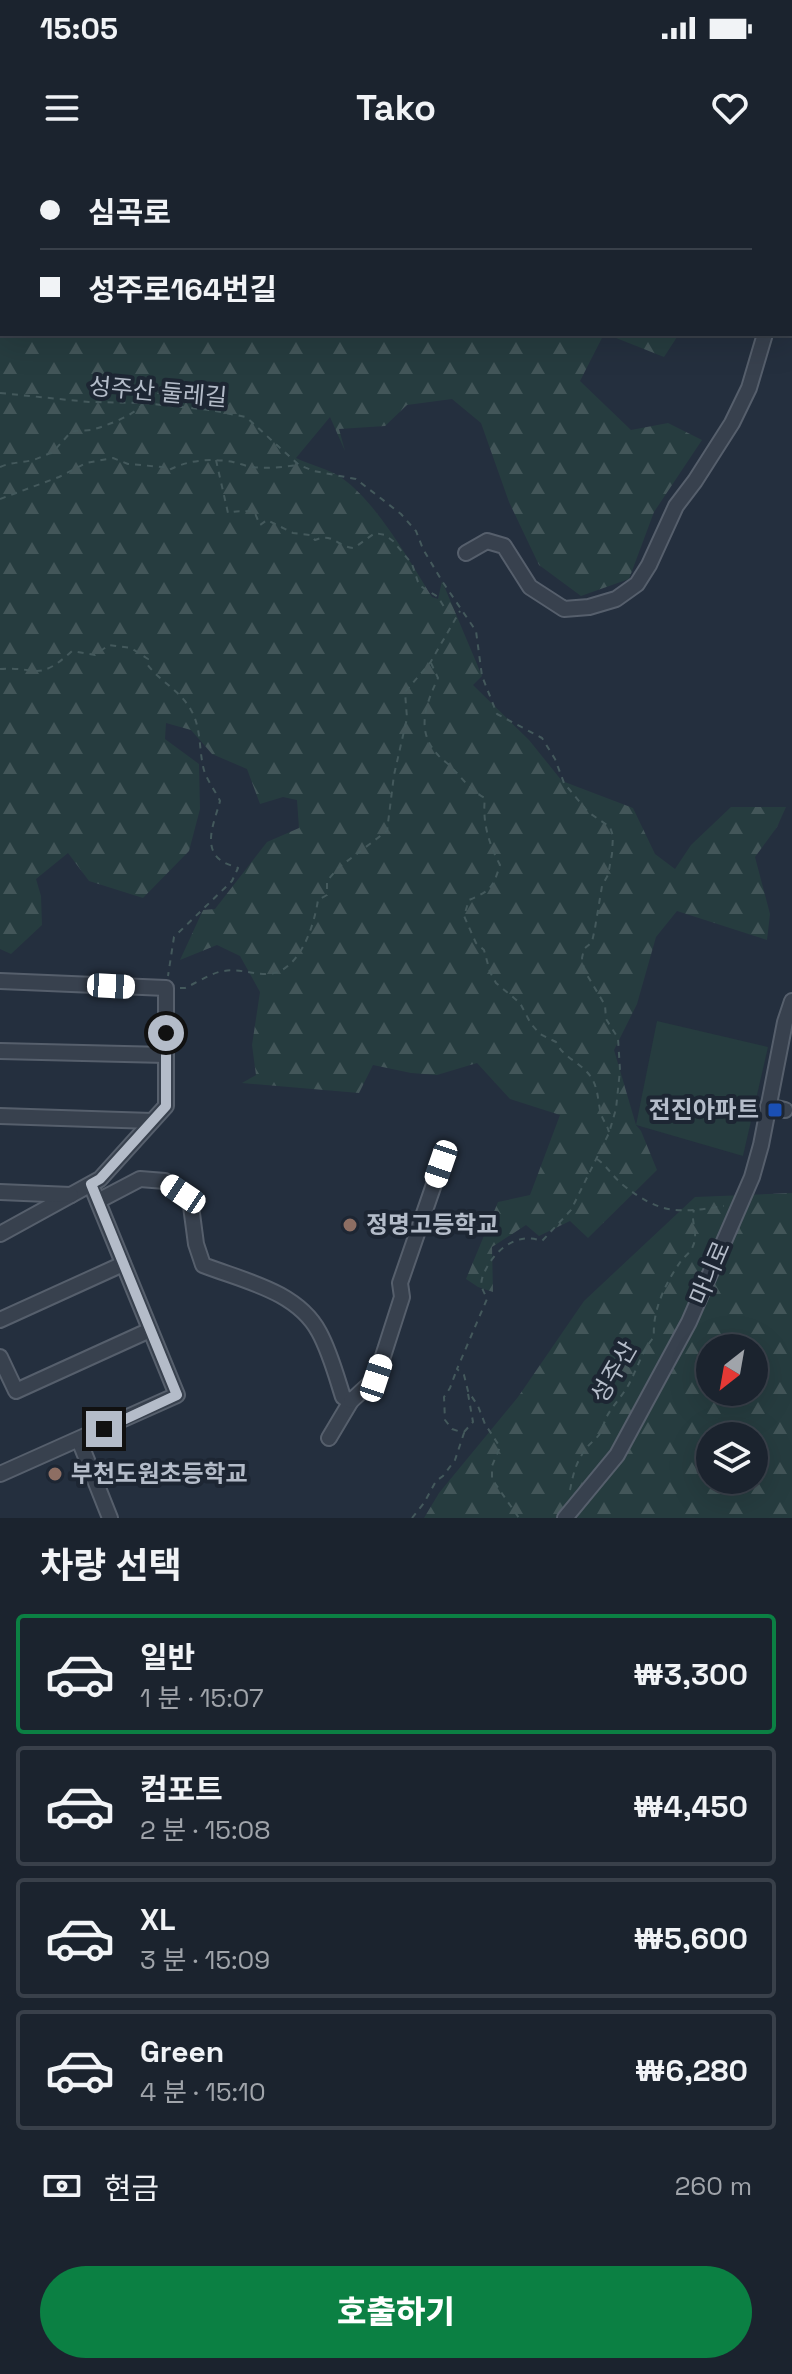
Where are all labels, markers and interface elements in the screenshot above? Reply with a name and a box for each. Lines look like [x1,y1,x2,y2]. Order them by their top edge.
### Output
text: 15:05 [40,9,118,48]
text: Tako [356,85,436,131]
icon: menu [40,86,84,130]
icon: heart [708,86,752,130]
text: 심곡로 [88,193,171,232]
text: 성주로164번길 [88,270,277,309]
street label: 성주산 둘레길 [88,370,228,413]
car [86,973,136,999]
route start [148,1015,184,1051]
place label: 전진아파트 [649,1094,759,1125]
marker: 전진아파트 [766,1101,784,1119]
car [422,1137,460,1191]
car [156,1171,210,1217]
place label: 정명고등학교 [366,1209,498,1240]
marker: 정명고등학교 [341,1216,359,1234]
street label: 마니로 [682,1236,737,1309]
north arrow [696,1334,768,1406]
map controls [696,1334,768,1494]
street label: 성주산 [584,1335,644,1408]
car [357,1351,395,1405]
route end [86,1411,122,1447]
button: layers [696,1422,768,1494]
place label: 부천도원초등학교 [71,1458,248,1489]
marker: 부천도원초등학교 [46,1465,64,1483]
text: 차량 선택 [40,1543,182,1589]
icon: car [44,1638,116,1710]
text: 일반 [140,1638,195,1677]
text: ₩3,300 [633,1655,748,1694]
text: 1 분 · 15:07 [140,1681,264,1715]
icon: car [44,1770,116,1842]
text: 컴포트 [140,1770,223,1809]
text: ₩4,450 [633,1787,748,1826]
text: 2 분 · 15:08 [140,1813,270,1847]
text: XL [140,1900,176,1939]
icon: car [44,1902,116,1974]
text: ₩5,600 [633,1919,748,1958]
text: 3 분 · 15:09 [140,1943,270,1977]
text: Green [140,2032,224,2071]
icon: car [44,2034,116,2106]
text: ₩6,280 [635,2051,748,2090]
text: 4 분 · 15:10 [140,2075,266,2109]
icon: cash [40,2164,84,2208]
text: 현금 [104,2169,159,2208]
text: 260 m [675,2169,752,2203]
button: 호출하기 [40,2266,752,2358]

